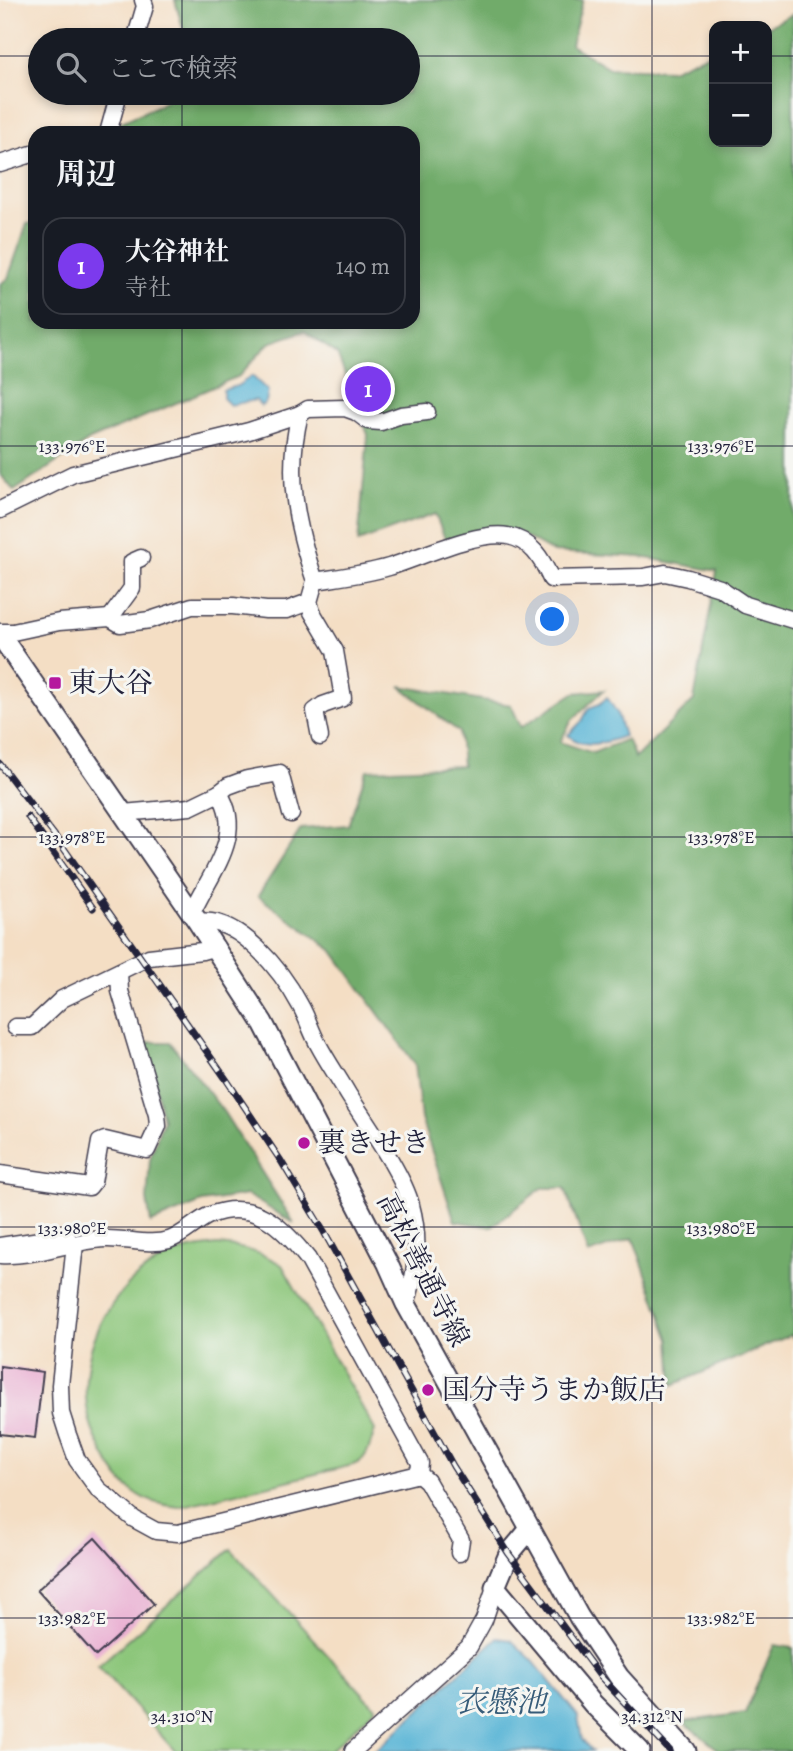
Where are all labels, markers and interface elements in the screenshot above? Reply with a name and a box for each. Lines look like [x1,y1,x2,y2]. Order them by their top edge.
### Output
map controls [709,21,772,147]
button: + [709,21,772,84]
search box [28,28,420,105]
icon: search [52,48,90,86]
text: ここで検索 [108,51,238,86]
button: − [709,84,772,147]
text: 周辺 [56,154,116,194]
text: 大谷神社 [125,234,229,269]
text: 1 [77,251,85,282]
text: 140 m [336,251,390,282]
text: 寺社 [125,272,171,303]
pin: 1 [345,363,391,415]
text: 133.976°E [39,434,105,458]
text: 133.976°E [688,434,754,458]
your location [535,602,569,636]
place label: 東大谷 [69,664,153,702]
marker: 東大谷 [47,675,63,691]
text: 133.978°E [38,825,106,849]
text: 133.978°E [687,825,755,849]
place label: 裏きせき [318,1124,430,1162]
marker: 裏きせき [296,1135,312,1151]
street label: 高松善通寺線 [368,1187,478,1353]
text: 133.980°E [37,1216,107,1240]
text: 133.980°E [686,1216,756,1240]
place label: 国分寺うまか飯店 [442,1371,666,1409]
marker: 国分寺うまか飯店 [420,1382,436,1398]
text: 133.982°E [38,1606,106,1630]
text: 133.982°E [687,1606,755,1630]
water label: 衣懸池 [456,1682,549,1722]
text: 34.310°N [151,1704,213,1728]
text: 34.312°N [621,1704,683,1728]

